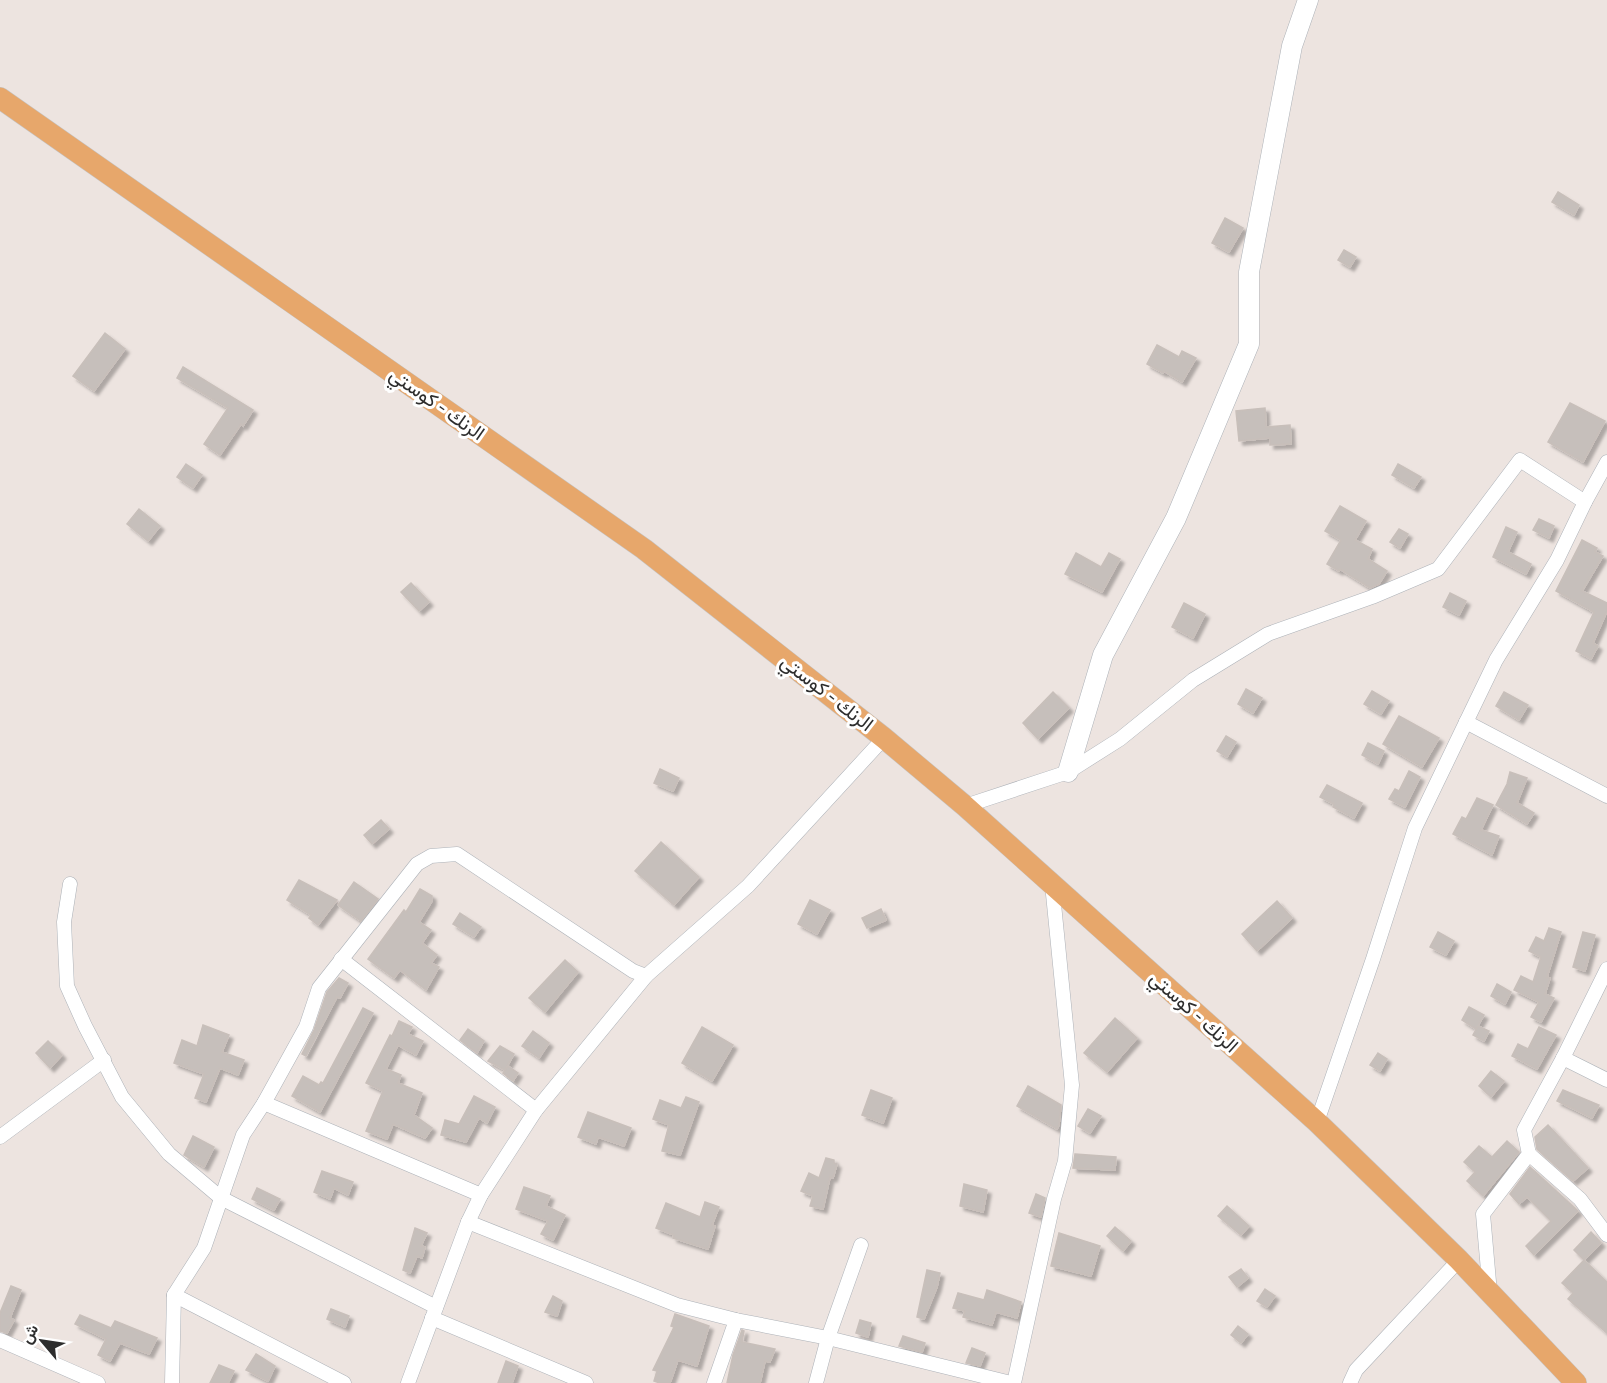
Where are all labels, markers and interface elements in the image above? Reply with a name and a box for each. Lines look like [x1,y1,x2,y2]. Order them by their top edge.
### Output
street label: الرنك - كوستي [382,363,489,449]
street label: الرنك - كوستي [773,650,878,740]
street label: الرنك - كوستي [1142,966,1243,1061]
north arrow [12,1311,72,1371]
text: ش [16,1321,42,1347]

